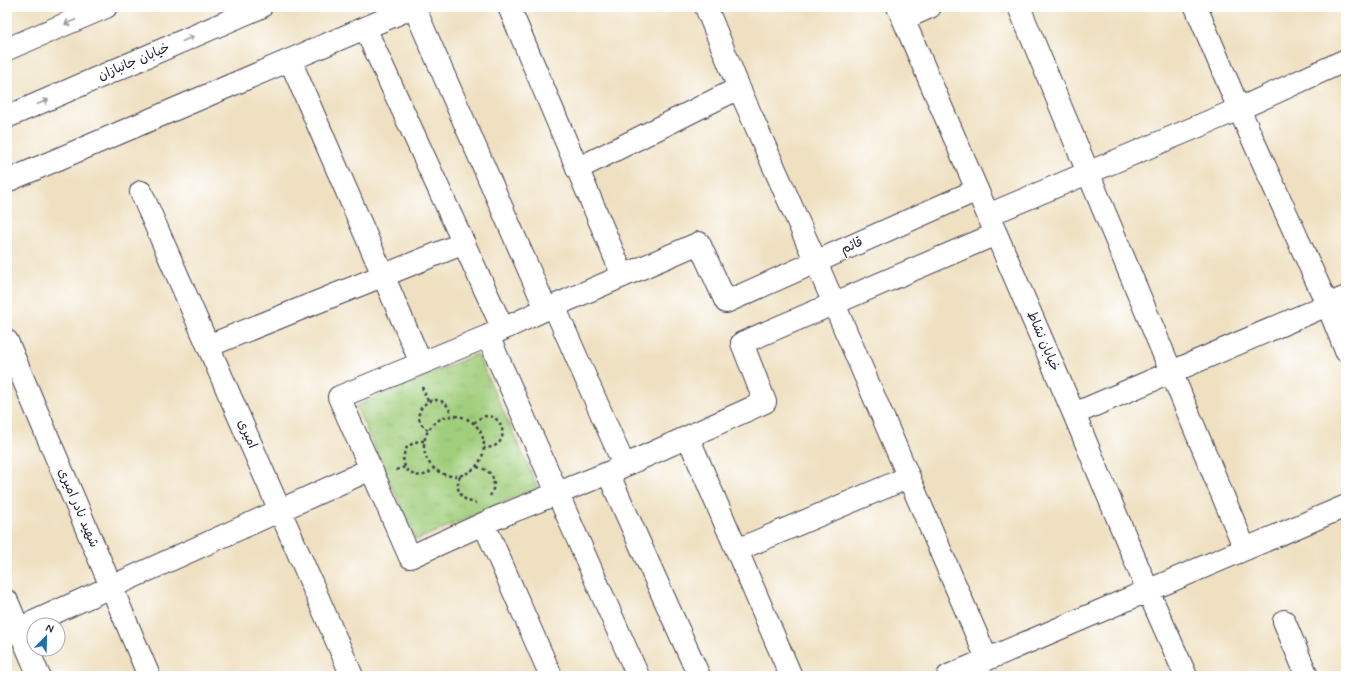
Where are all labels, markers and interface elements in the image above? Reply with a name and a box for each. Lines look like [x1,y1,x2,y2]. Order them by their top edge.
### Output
one-way arrow [64,19,76,26]
one-way arrow [181,35,193,42]
street label: خیابان جانبازان [96,39,172,85]
one-way arrow [36,97,48,105]
street label: قائم [838,234,866,259]
street label: خیابان نشاط [1023,308,1063,374]
street label: امیری [233,417,261,451]
street label: شهید نادر امیری [54,466,102,550]
north arrow [26,617,66,657]
text: N [43,621,56,637]

